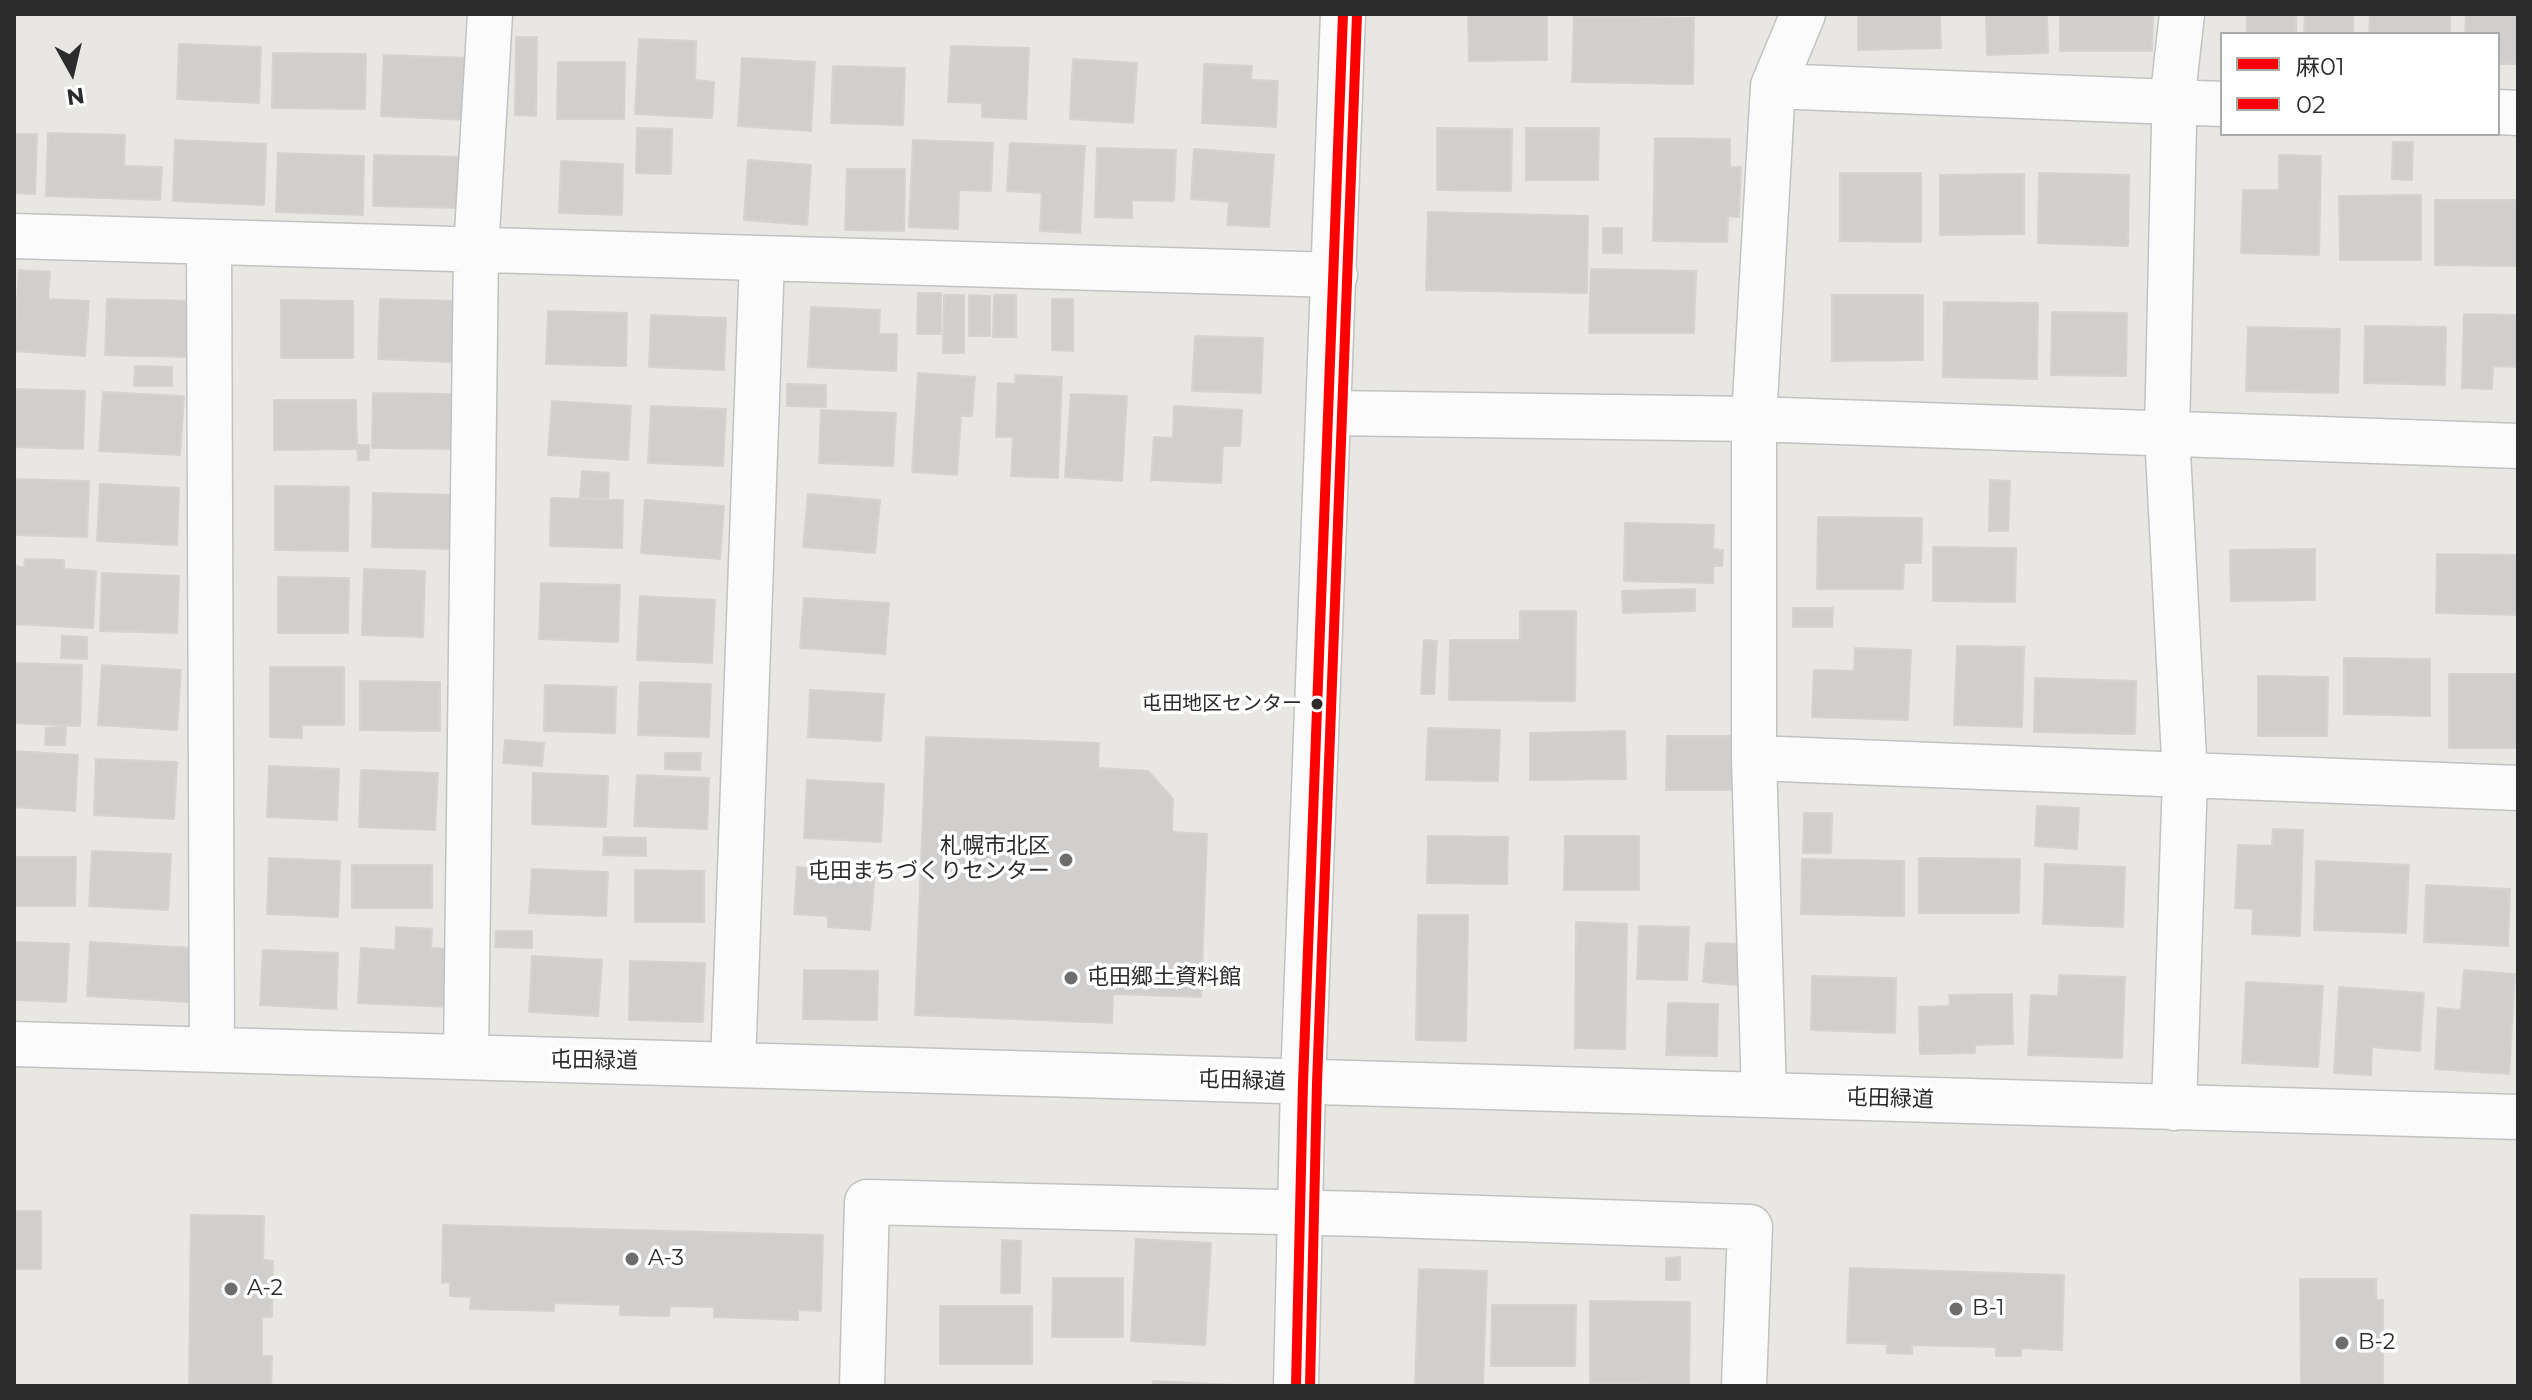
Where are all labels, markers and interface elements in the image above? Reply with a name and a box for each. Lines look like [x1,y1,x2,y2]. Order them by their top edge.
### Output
north arrow [32,32,112,112]
legend [2220,32,2500,136]
text: 麻01 [2296,52,2345,81]
text: N [65,82,86,111]
text: 02 [2296,90,2326,119]
place label: 屯田地区センター [1142,692,1302,716]
marker: 屯田地区センター [1309,696,1325,712]
place label: 札幌市北区 屯田まちづくりセンター [808,834,1050,886]
marker: 札幌市北区 屯田まちづくりセンター [1057,851,1075,869]
place label: 屯田郷土資料館 [1087,965,1241,991]
marker: 屯田郷土資料館 [1062,969,1080,987]
street label: 屯田緑道 [550,1047,638,1075]
street label: 屯田緑道 [1198,1066,1286,1096]
street label: 屯田緑道 [1846,1084,1934,1114]
place label: A-3 [648,1246,684,1272]
marker: A-3 [623,1250,641,1268]
place label: A-2 [247,1276,283,1302]
marker: A-2 [222,1280,240,1298]
place label: B-1 [1972,1296,2005,1322]
marker: B-1 [1947,1300,1965,1318]
place label: B-2 [2358,1330,2395,1356]
marker: B-2 [2333,1334,2351,1352]

